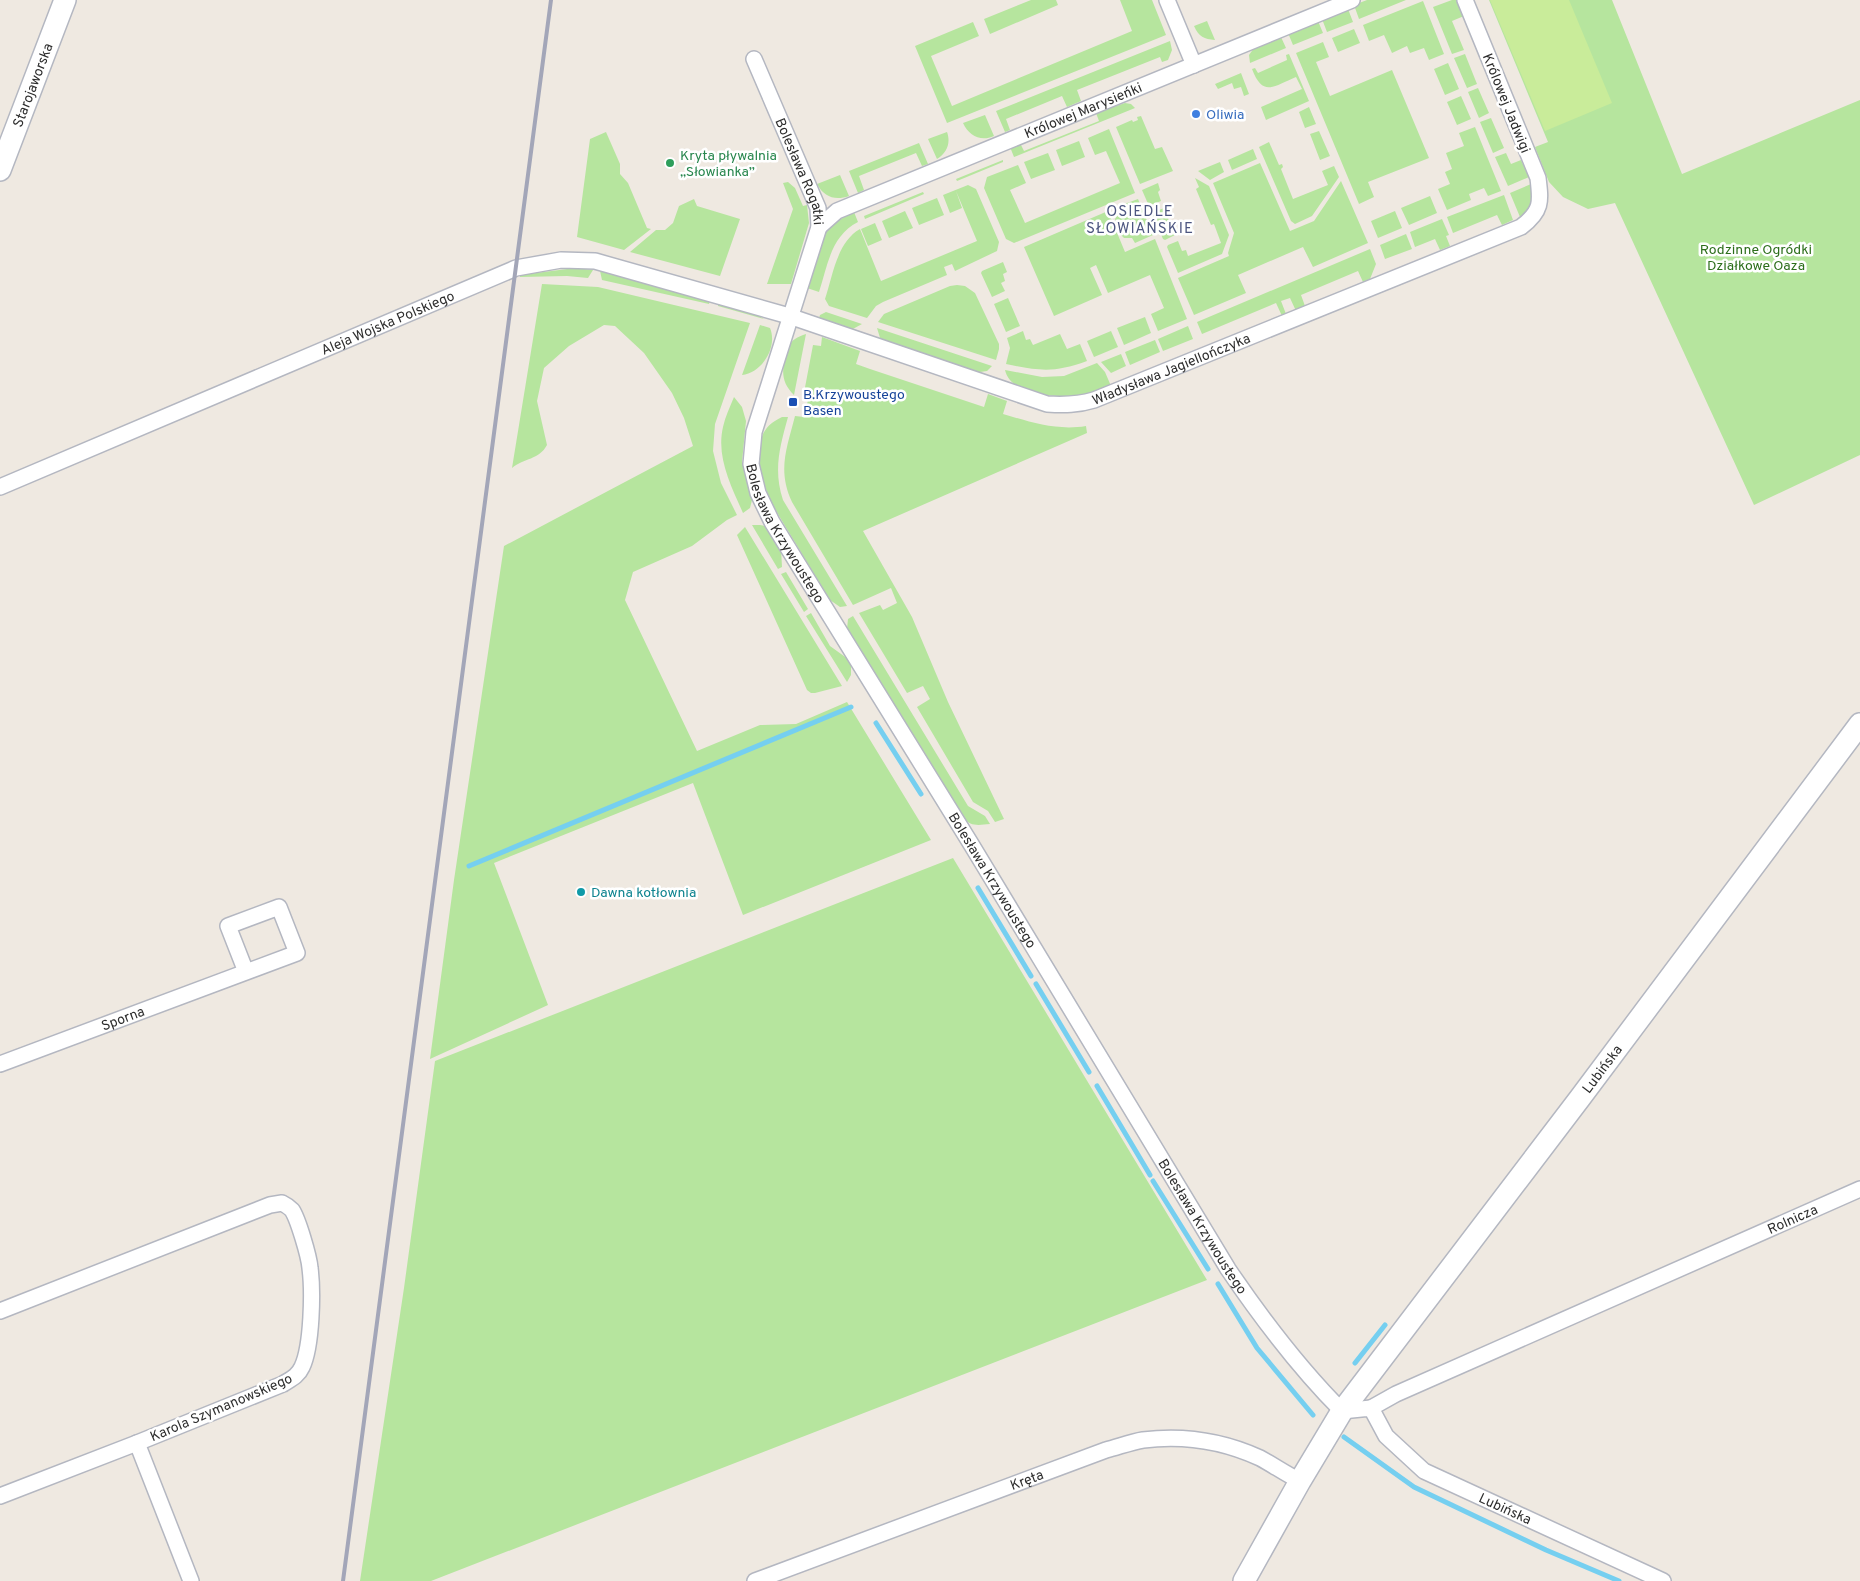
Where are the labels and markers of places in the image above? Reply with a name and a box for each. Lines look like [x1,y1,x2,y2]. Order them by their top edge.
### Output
place label: Oliwia [1206,107,1244,124]
marker: Oliwia [1190,108,1202,120]
place label: Kryta pływalnia „Słowianka” [680,148,777,181]
marker: Kryta pływalnia „Słowianka” [664,157,676,169]
place label: B.Krzywoustego Basen [803,387,905,420]
marker: B.Krzywoustego Basen [787,396,799,408]
place label: Dawna kotłownia [591,885,696,902]
marker: Dawna kotłownia [575,886,587,898]

